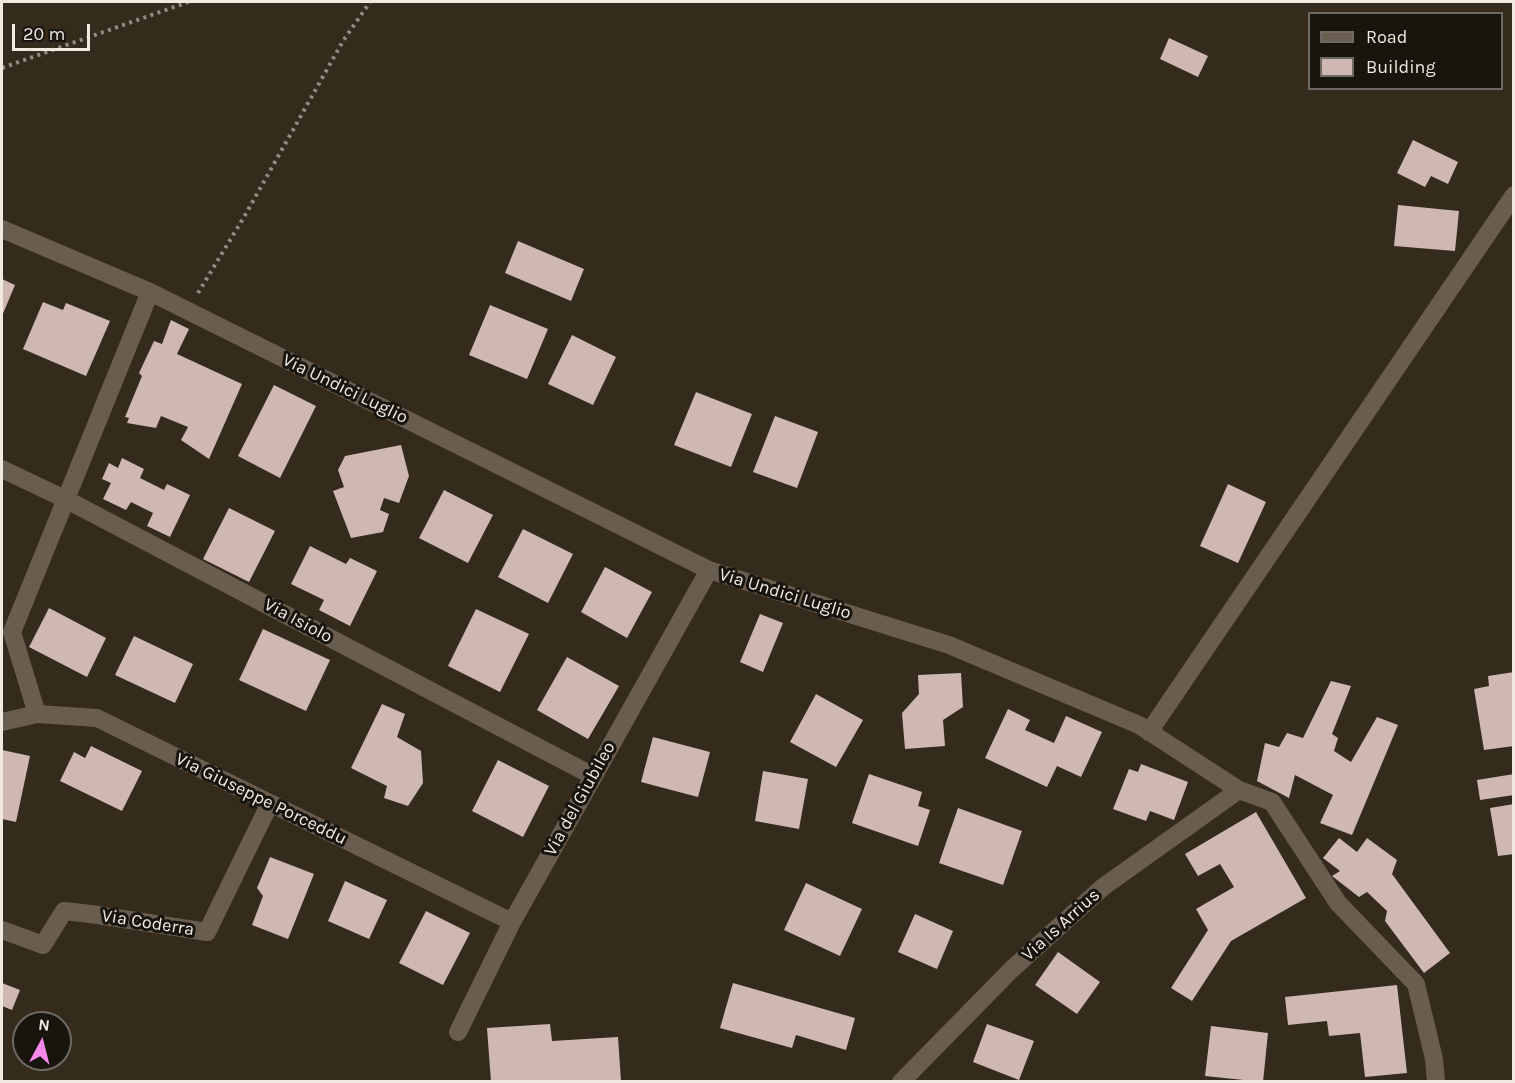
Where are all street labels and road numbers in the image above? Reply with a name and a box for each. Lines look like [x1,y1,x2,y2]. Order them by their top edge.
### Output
street label: Via Undici Luglio [279,349,411,429]
street label: Via Undici Luglio [716,564,854,624]
street label: Via Isiolo [260,594,336,648]
street label: Via del Giubileo [540,738,620,860]
street label: Via Giuseppe Porceddu [172,748,350,850]
street label: Via Is Arrius [1018,884,1104,966]
street label: Via Coderra [100,905,196,941]

